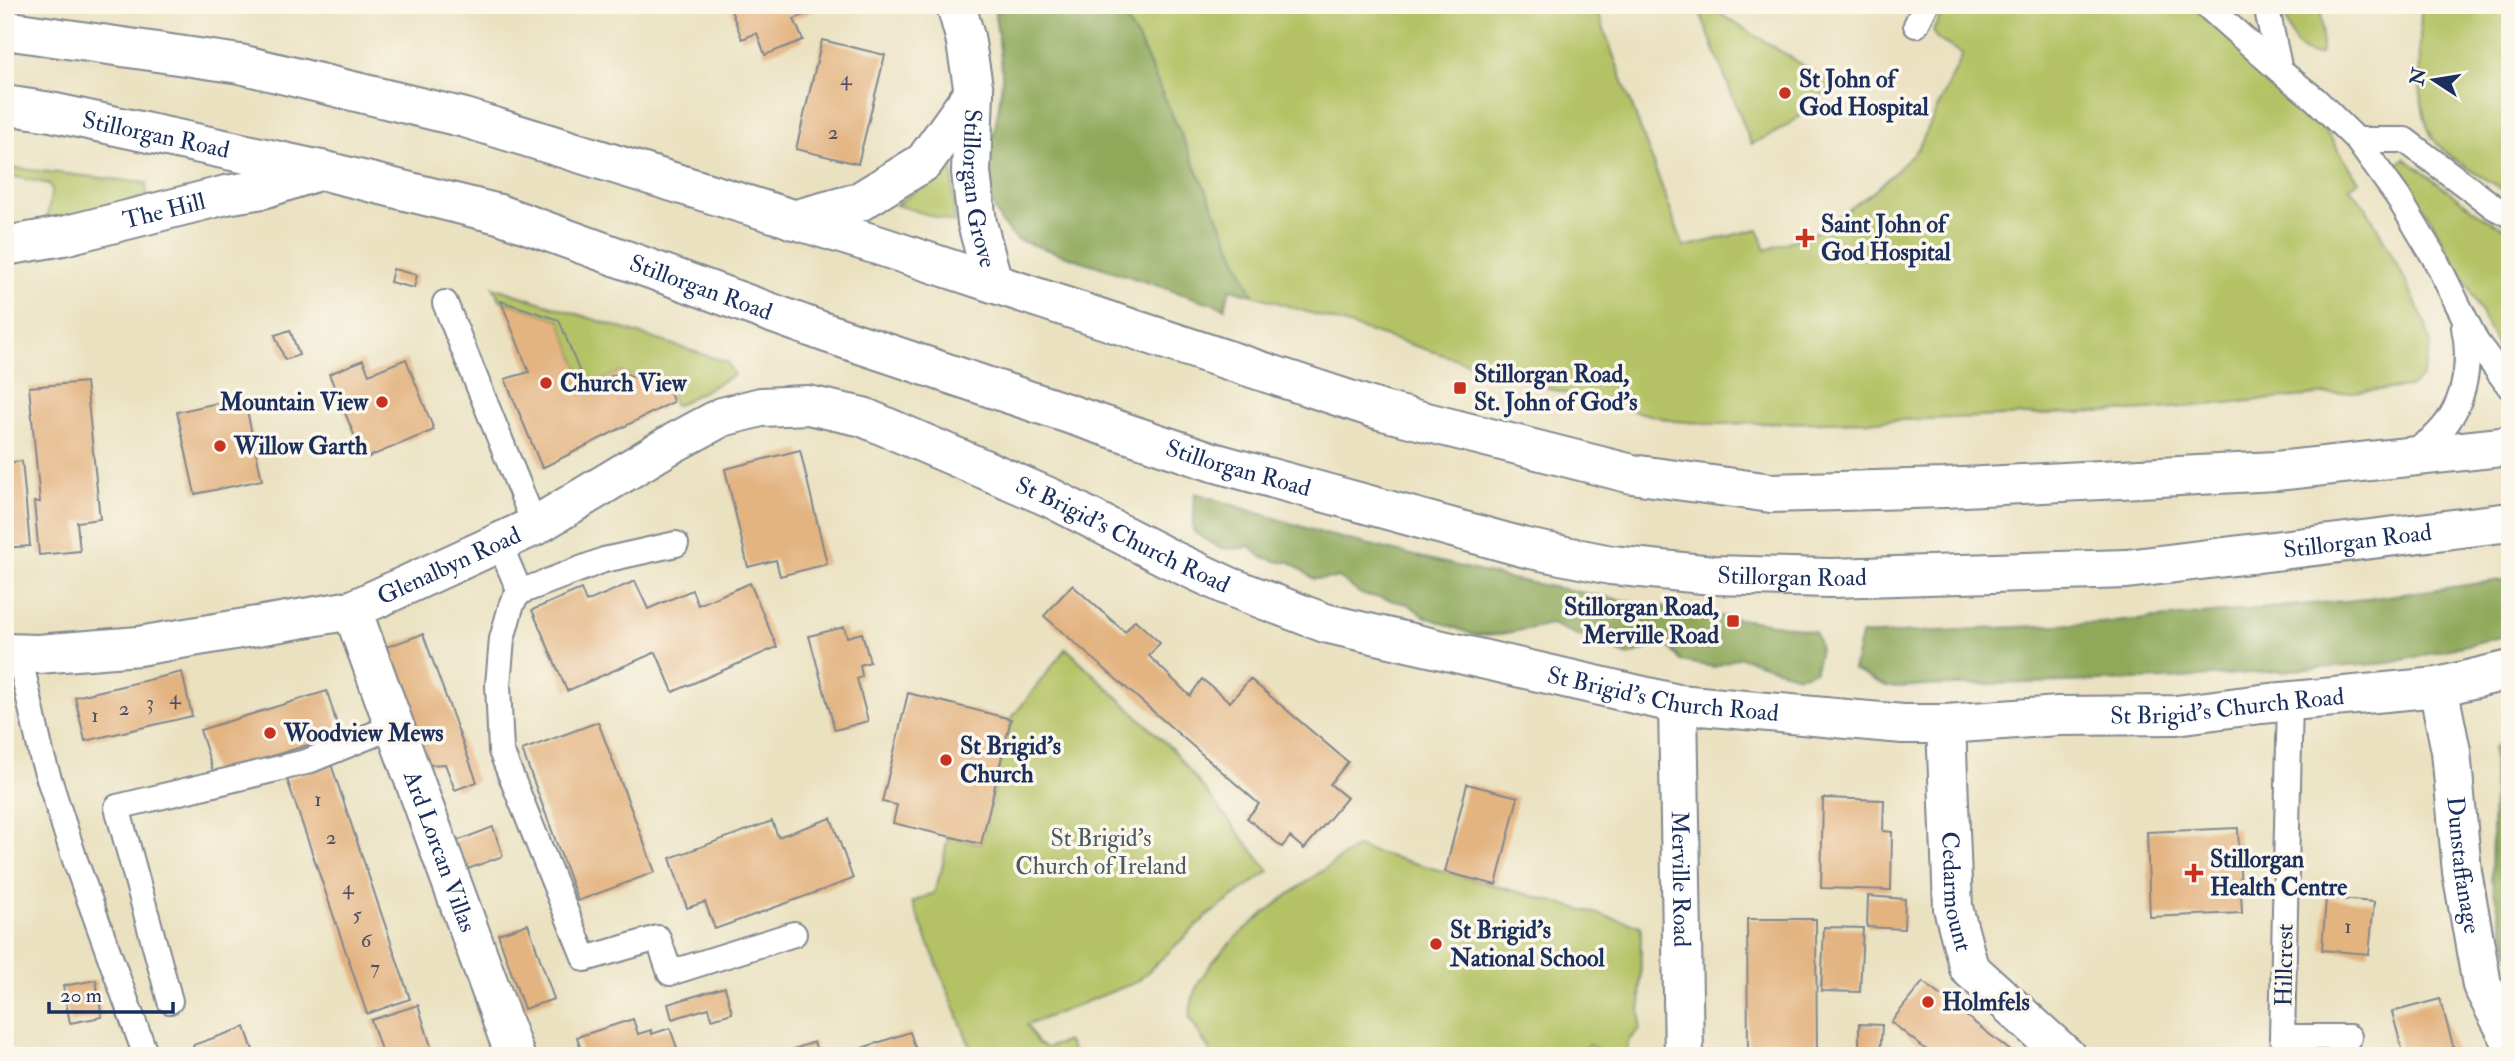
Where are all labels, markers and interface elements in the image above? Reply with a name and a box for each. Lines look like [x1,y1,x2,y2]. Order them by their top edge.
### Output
north arrow [2400,46,2470,116]
place label: St John of God Hospital [1799,64,1930,123]
house number: 4 [840,65,853,92]
text: N [2405,65,2432,88]
marker: St John of God Hospital [1777,85,1793,101]
street label: Stillorgan Road [80,104,232,166]
street label: Stillorgan Grove [955,108,1003,271]
house number: 2 [828,119,838,146]
street label: The Hill [120,186,209,236]
place label: Saint John of God Hospital [1821,209,1952,268]
marker: Saint John of God Hospital [1795,228,1815,248]
street label: Stillorgan Road [625,248,777,328]
place label: Stillorgan Road, St. John of God's [1474,359,1637,418]
place label: Church View [560,368,688,399]
marker: Church View [538,375,554,391]
marker: Stillorgan Road, St. John of God's [1452,380,1468,396]
place label: Mountain View [219,387,369,418]
marker: Mountain View [374,394,390,410]
place label: Willow Garth [233,431,368,462]
street label: Stillorgan Road [1162,432,1314,504]
marker: Willow Garth [212,438,228,454]
street label: St Brigid's Church Road [1011,470,1235,601]
street label: Stillorgan Road [2281,517,2434,566]
street label: Glenalbyn Road [373,520,526,612]
street label: Stillorgan Road [1717,560,1868,594]
place label: Stillorgan Road, Merville Road [1564,592,1719,651]
marker: Stillorgan Road, Merville Road [1725,613,1741,629]
street label: St Brigid's Church Road [1544,659,1780,729]
street label: St Brigid's Church Road [2110,681,2346,732]
house number: 4 [169,684,182,711]
house number: 3 [146,689,154,716]
house number: 2 [119,695,129,722]
house number: 1 [91,702,99,729]
place label: Woodview Mews [283,718,444,749]
marker: Woodview Mews [262,725,278,741]
place label: St Brigid's Church [960,731,1061,790]
marker: St Brigid's Church [938,752,954,768]
street label: Ard Lorcan Villas [396,766,483,937]
house number: 1 [314,786,322,813]
street label: Dunstaffanage [2439,795,2488,936]
street label: Merville Road [1664,811,1697,948]
park label: St Brigid's Church of Ireland [1015,823,1187,882]
house number: 2 [326,824,336,851]
street label: Cedarmount [1934,831,1979,955]
place label: Stillorgan Health Centre [2210,844,2347,903]
marker: Stillorgan Health Centre [2184,863,2204,883]
house number: 4 [342,874,355,901]
house number: 5 [352,901,362,928]
house number: 1 [2344,913,2352,940]
place label: St Brigid's National School [1449,915,1605,974]
street label: Hillcrest [2268,923,2301,1007]
house number: 6 [361,927,373,954]
marker: St Brigid's National School [1428,936,1444,952]
house number: 7 [370,954,380,981]
scale bar [49,970,173,1014]
text: 20 m [60,982,102,1009]
place label: Holmfels [1942,987,2030,1018]
marker: Holmfels [1920,994,1936,1010]

